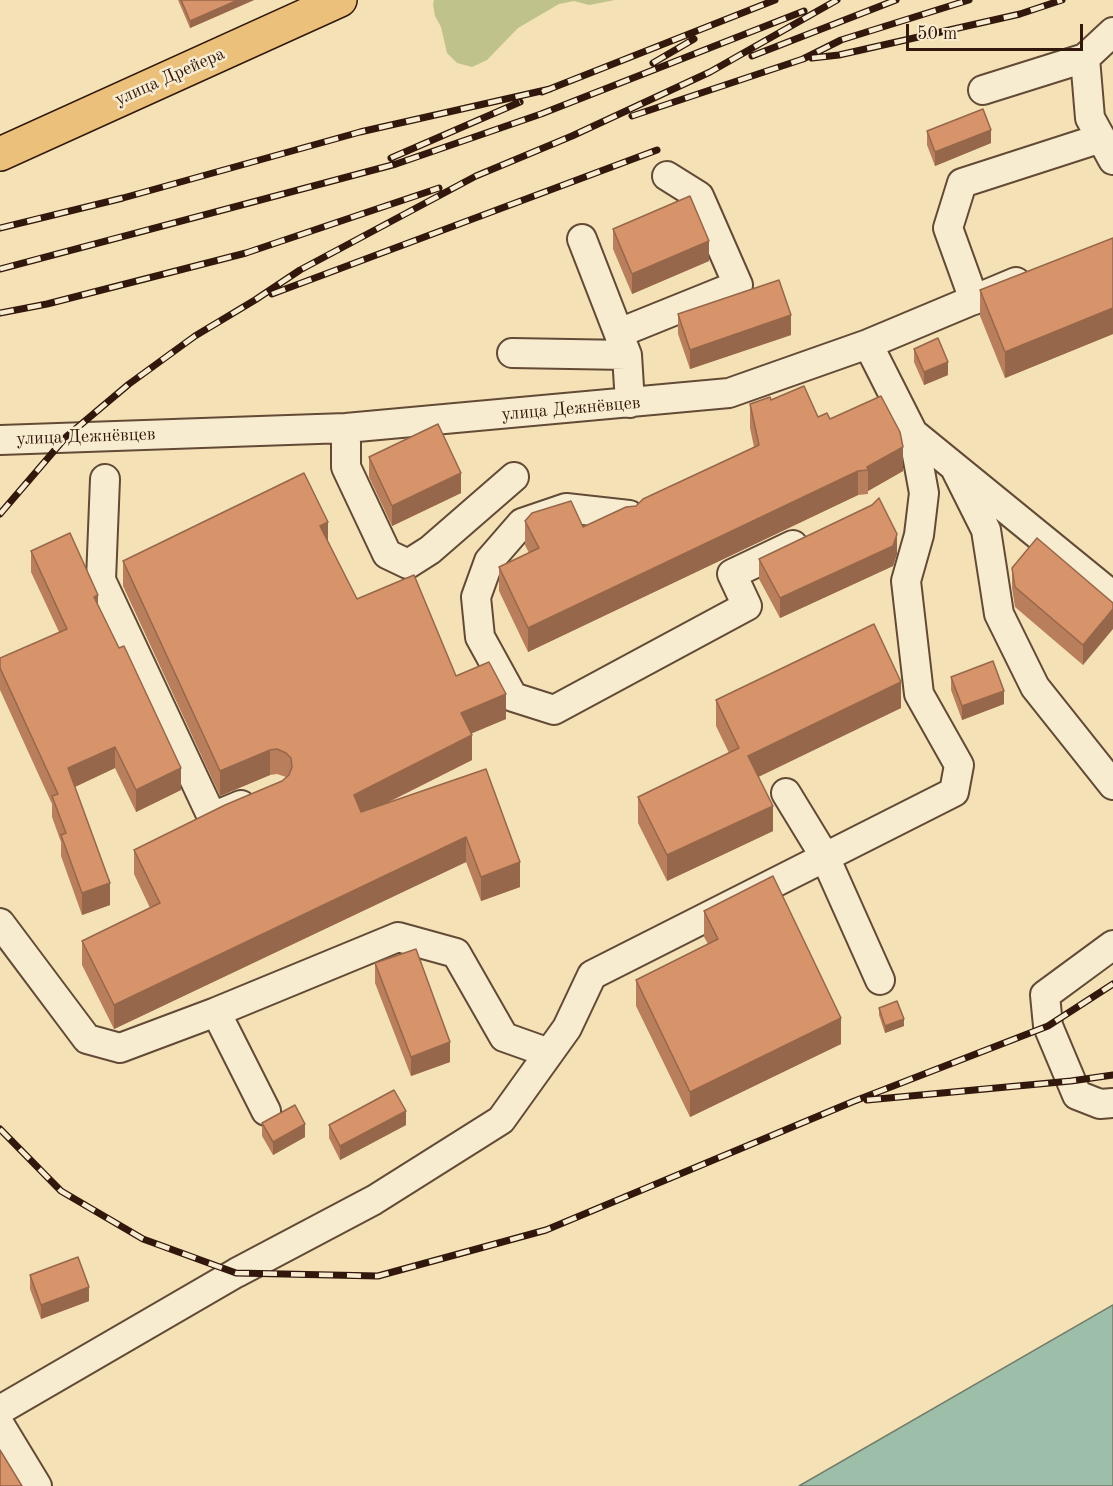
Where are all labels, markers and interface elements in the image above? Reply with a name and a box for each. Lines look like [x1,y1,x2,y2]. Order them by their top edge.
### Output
scale bar [909,12,1086,50]
text: 50 m [917,25,957,43]
street label: улица Дрейера [112,43,228,111]
street label: улица Дежнёвцев [501,392,641,426]
street label: улица Дежнёвцев [16,424,156,450]

